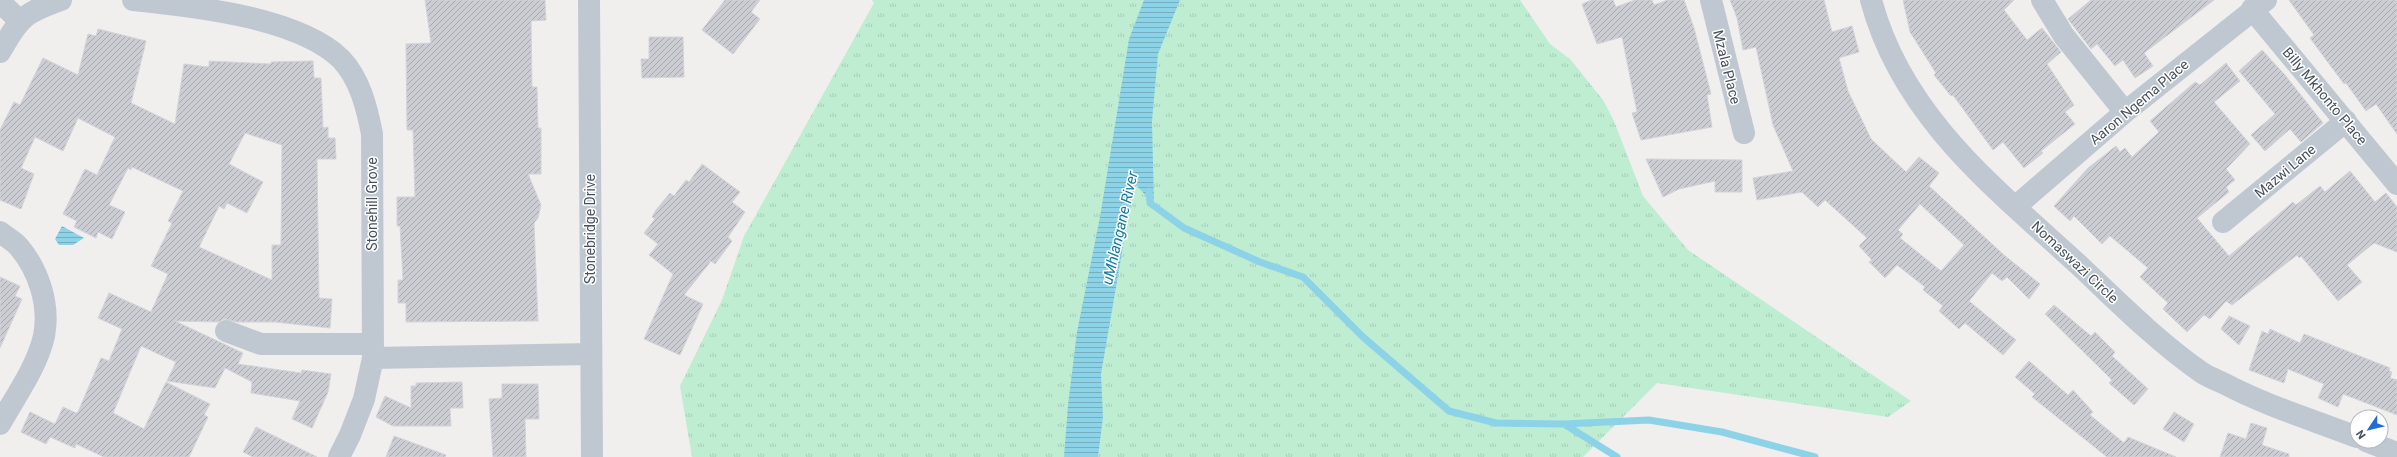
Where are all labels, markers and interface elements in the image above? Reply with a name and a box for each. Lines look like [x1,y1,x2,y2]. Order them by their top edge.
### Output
street label: Mzala Place [1710,28,1744,106]
street label: Billy Mkhonto Place [2280,44,2370,148]
street label: Aaron Ngema Place [2086,56,2192,148]
street label: Mazwi Lane [2251,141,2319,201]
street label: Stonehill Grove [364,157,380,251]
water label: uMhlangane River [1098,168,1142,286]
street label: Stonebridge Drive [582,174,598,284]
street label: Nomaswazi Circle [2028,218,2122,306]
north arrow [2349,409,2389,449]
text: N [2354,427,2369,441]

